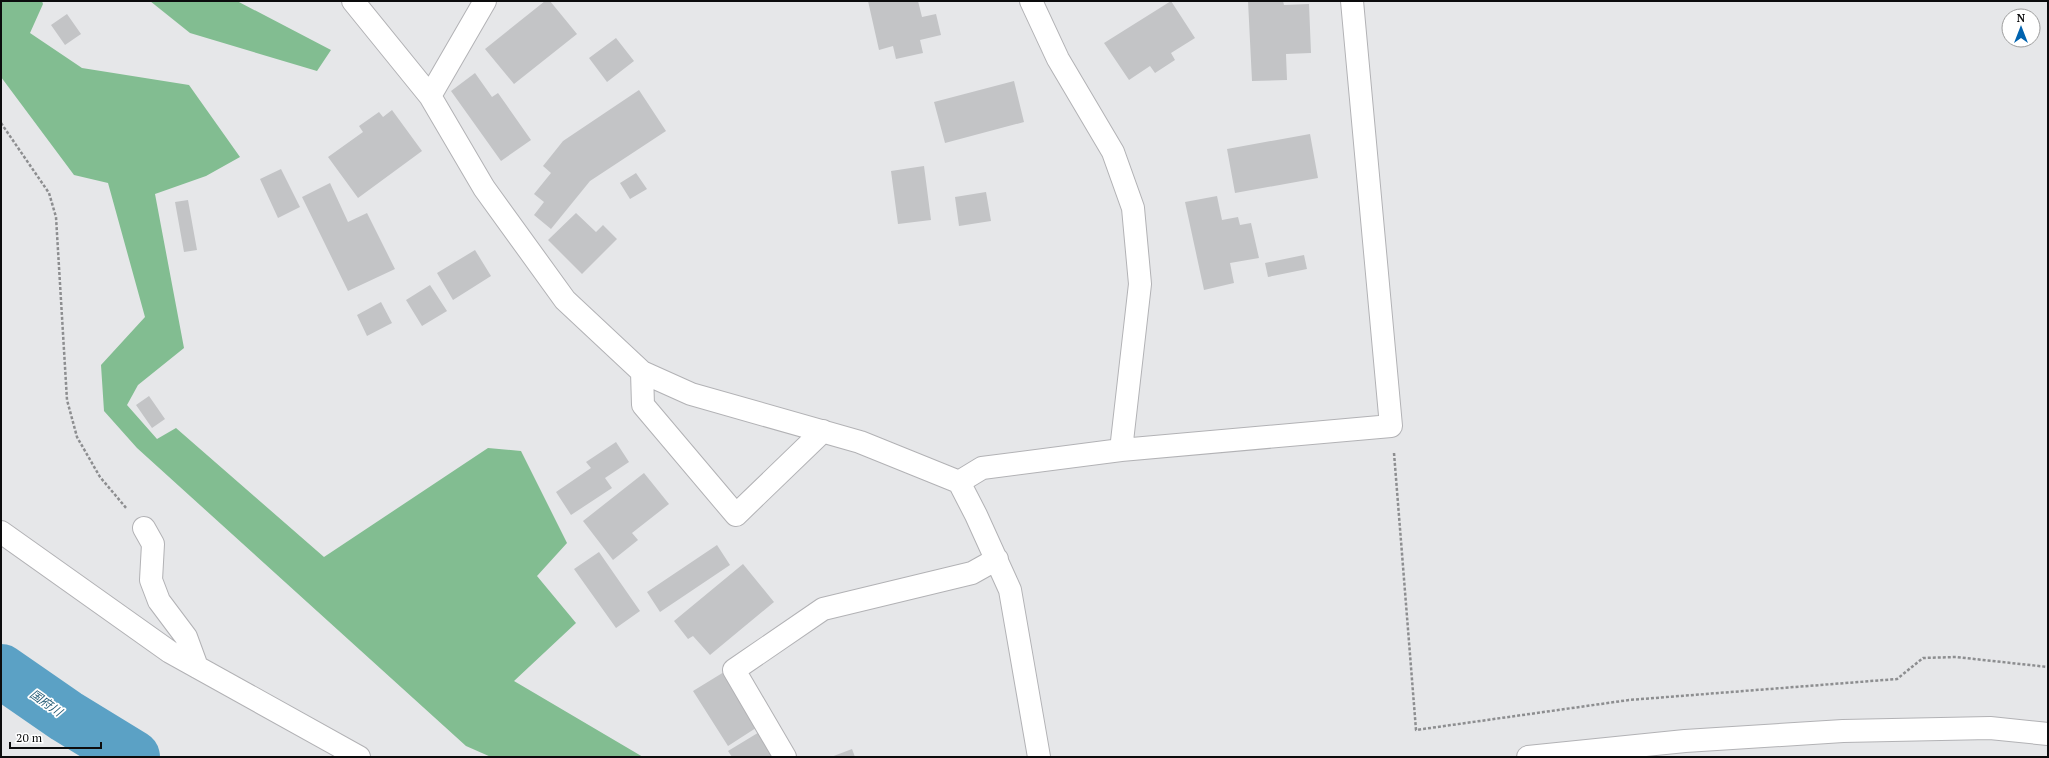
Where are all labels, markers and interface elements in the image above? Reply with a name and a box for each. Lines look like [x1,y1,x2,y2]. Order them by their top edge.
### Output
north arrow [2001,8,2041,48]
text: N [2017,11,2026,25]
water label: 国府川 [27,686,67,720]
scale bar [10,724,101,750]
text: 20 m [16,730,43,745]

